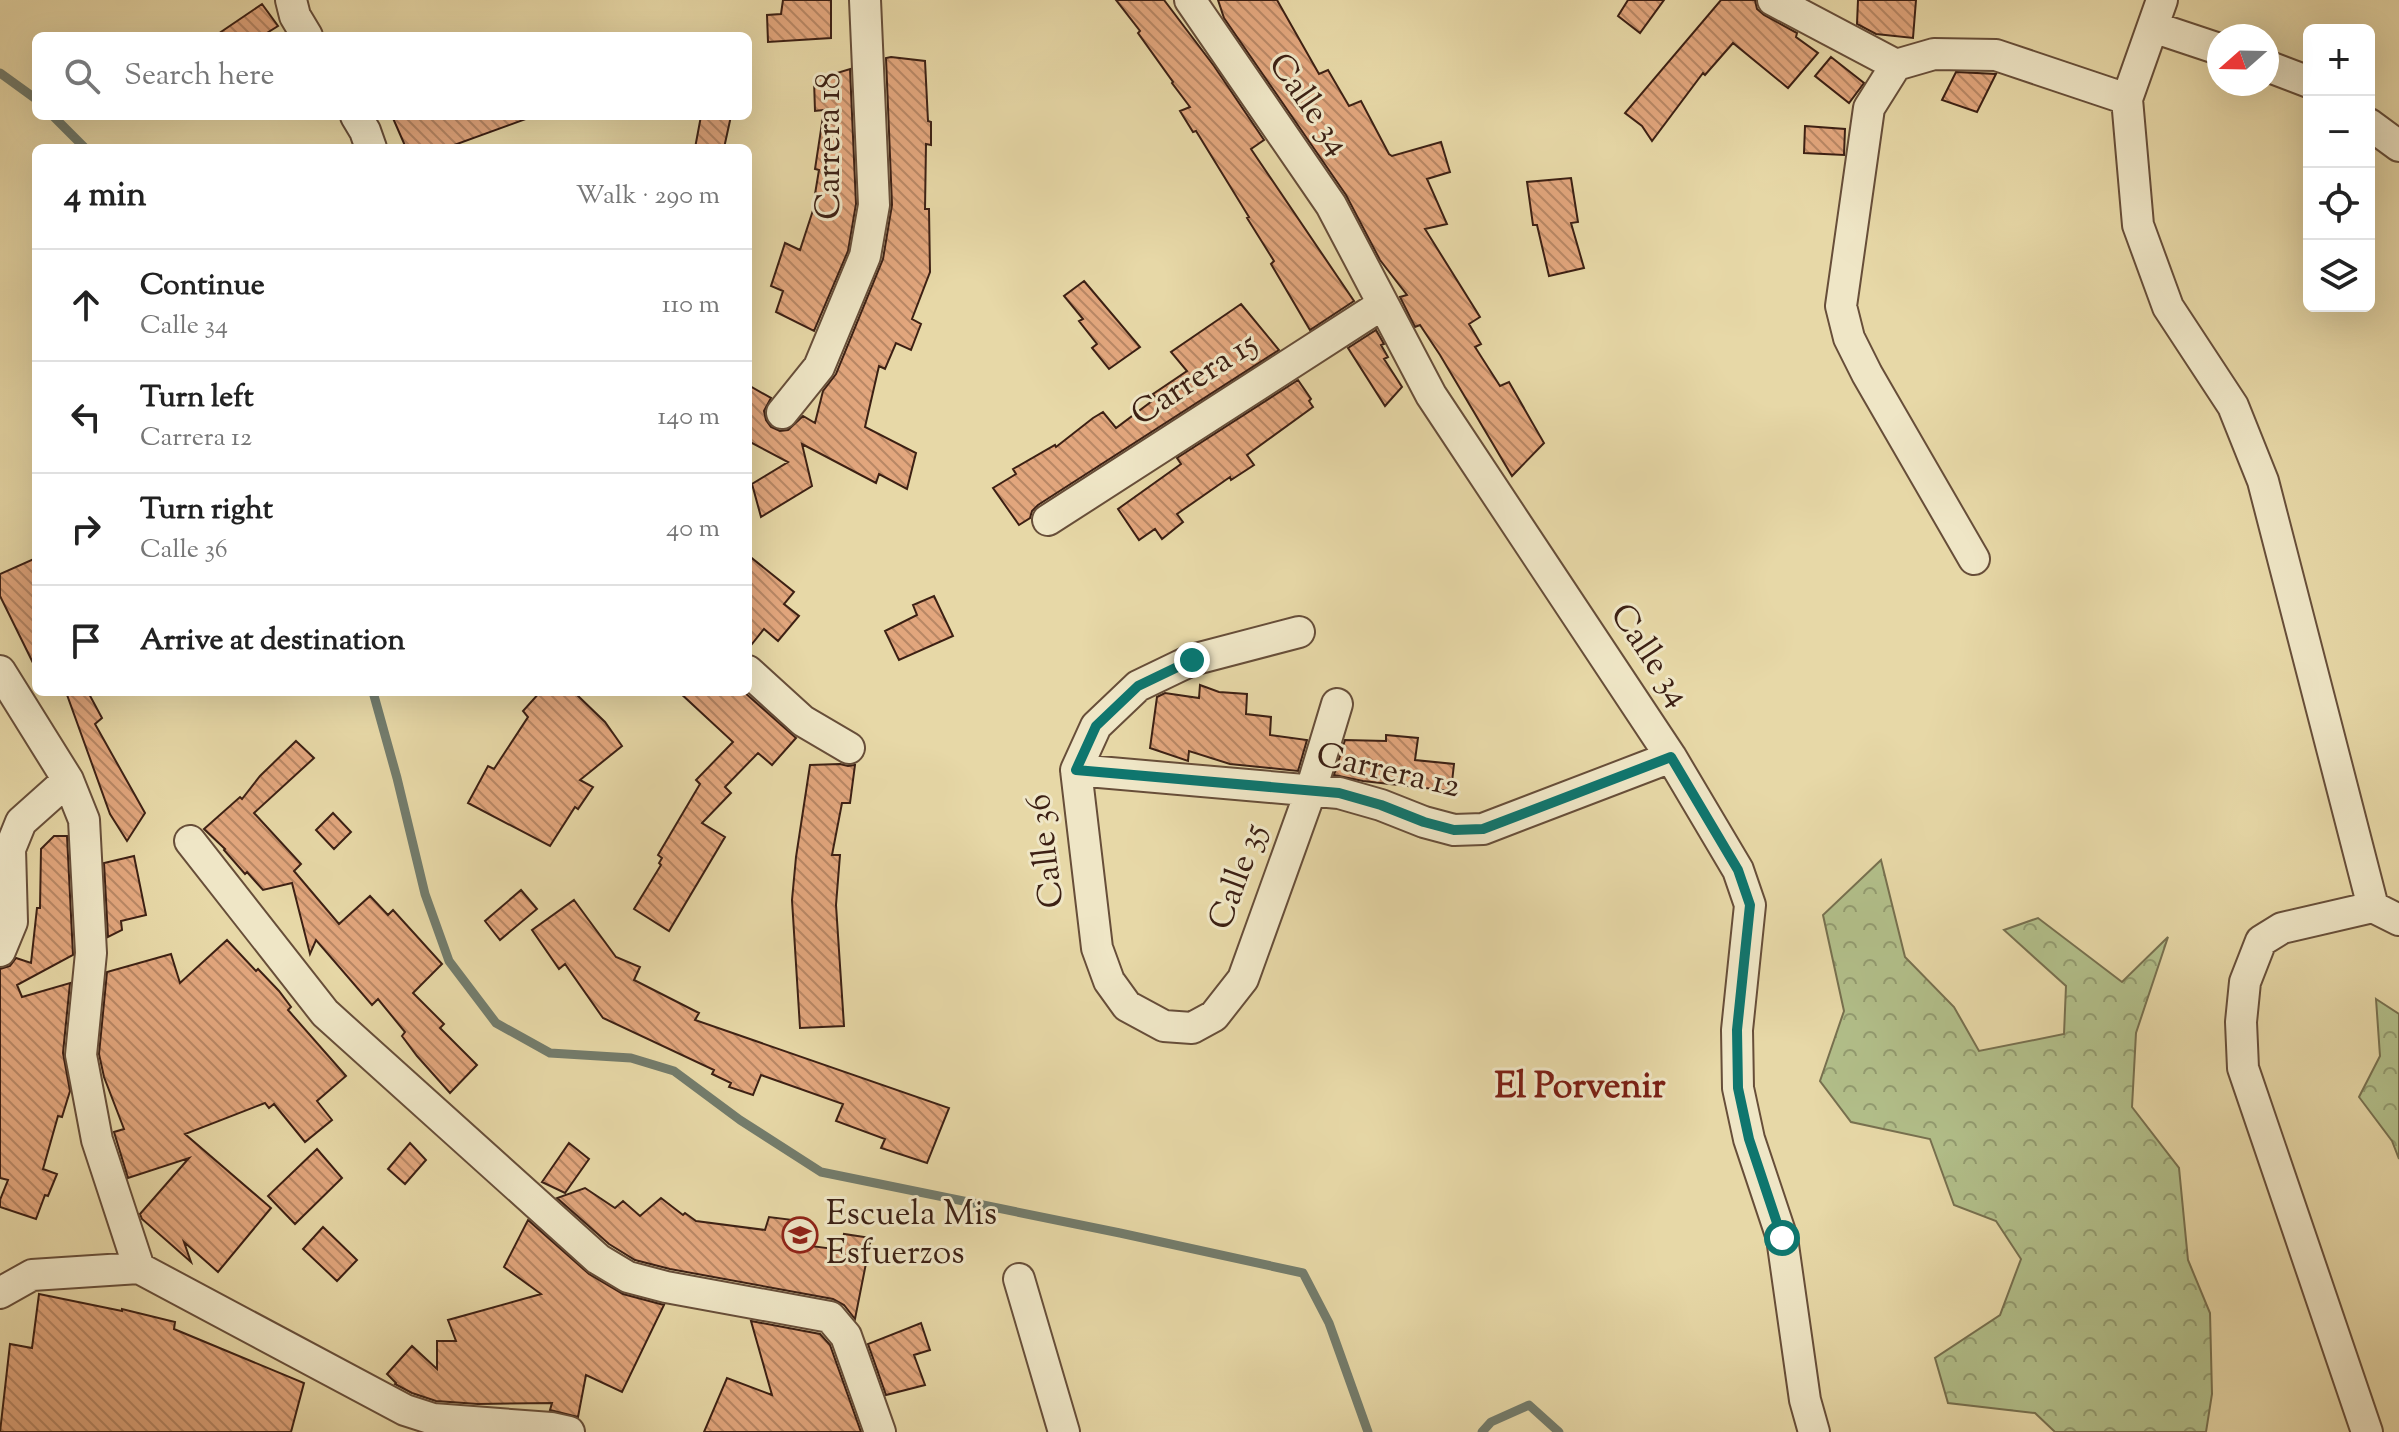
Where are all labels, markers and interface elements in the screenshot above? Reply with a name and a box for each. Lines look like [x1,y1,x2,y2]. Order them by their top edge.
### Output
north arrow [2207,24,2279,96]
map controls [2303,24,2375,312]
button: + [2303,24,2375,96]
search box [32,32,752,120]
street label: Calle 34 [1255,44,1361,166]
icon: search [60,54,104,98]
text: Search here [124,55,274,98]
street label: Carrera 18 [806,72,855,220]
button: − [2303,96,2375,168]
button: locate [2303,168,2375,240]
text: 4 min [64,172,146,221]
text: Walk · 290 m [576,178,720,215]
button: layers [2303,240,2375,312]
text: Continue [140,265,265,308]
icon: ahead [64,283,108,327]
text: 110 m [662,287,720,324]
text: Calle 34 [140,308,228,345]
street label: Carrera 15 [1122,321,1268,439]
text: Turn left [140,377,254,420]
icon: left [64,395,108,439]
text: 140 m [657,399,720,436]
text: Carrera 12 [140,420,252,457]
text: Turn right [140,489,273,532]
icon: right [64,507,108,551]
text: 40 m [666,511,720,548]
text: Calle 36 [140,532,228,569]
street label: Calle 34 [1596,595,1702,717]
icon: arrive [64,619,108,663]
text: Arrive at destination [140,620,405,663]
route end [1174,642,1210,678]
street label: Carrera 12 [1311,732,1465,812]
street label: Calle 36 [1016,791,1078,911]
street label: Calle 35 [1197,817,1281,937]
district label: El Porvenir [1495,1062,1666,1114]
place label: Escuela Mis Esfuerzos [826,1191,997,1279]
school or university icon: Escuela Mis Esfuerzos [781,1216,819,1254]
route start [1764,1220,1800,1256]

